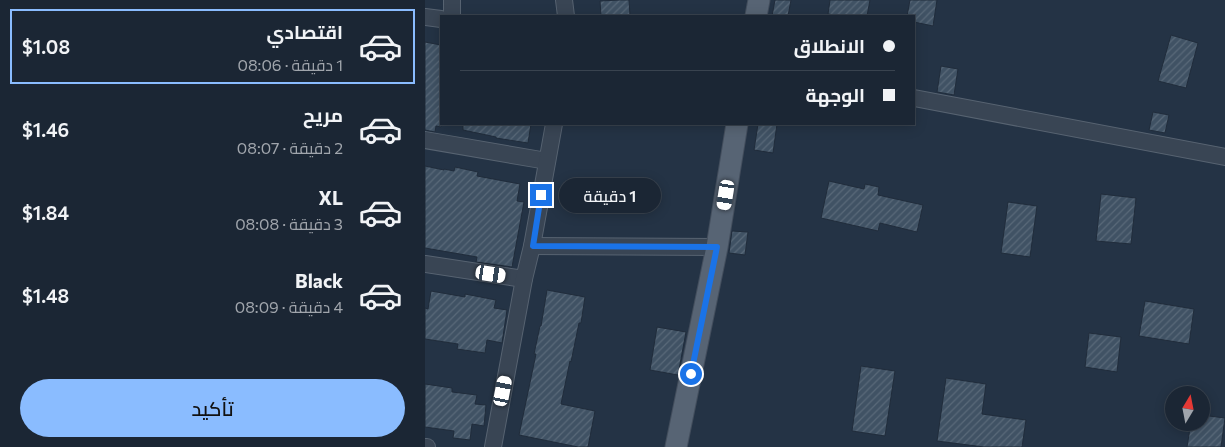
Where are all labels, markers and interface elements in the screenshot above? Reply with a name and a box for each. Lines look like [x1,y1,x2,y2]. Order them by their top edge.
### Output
text: اقتصادي [267,20,343,43]
icon: car [358,24,403,69]
text: الانطلاق [794,34,865,57]
text: $1.08 [22,35,70,58]
text: 1 دقيقة · 08:06 [237,55,343,74]
text: الوجهة [805,83,865,106]
text: مريح [303,103,343,126]
icon: car [358,107,403,152]
text: $1.46 [22,118,69,141]
text: 2 دقيقة · 08:07 [237,138,343,157]
callout: 1 دقيقة [559,178,661,212]
car [716,179,735,211]
route end [530,184,552,206]
text: XL [318,186,343,209]
text: 1 دقيقة [584,186,636,205]
icon: car [358,190,403,235]
text: $1.84 [22,201,69,224]
text: 3 دقيقة · 08:08 [235,214,343,233]
car [475,264,506,284]
text: Black [295,269,343,292]
icon: car [358,273,403,318]
text: $1.48 [22,284,69,307]
text: 4 دقيقة · 08:09 [235,297,343,316]
route start [680,363,702,385]
car [492,375,513,407]
button: تأكيد [20,379,405,437]
north arrow [1165,386,1210,431]
map controls [1165,386,1210,431]

